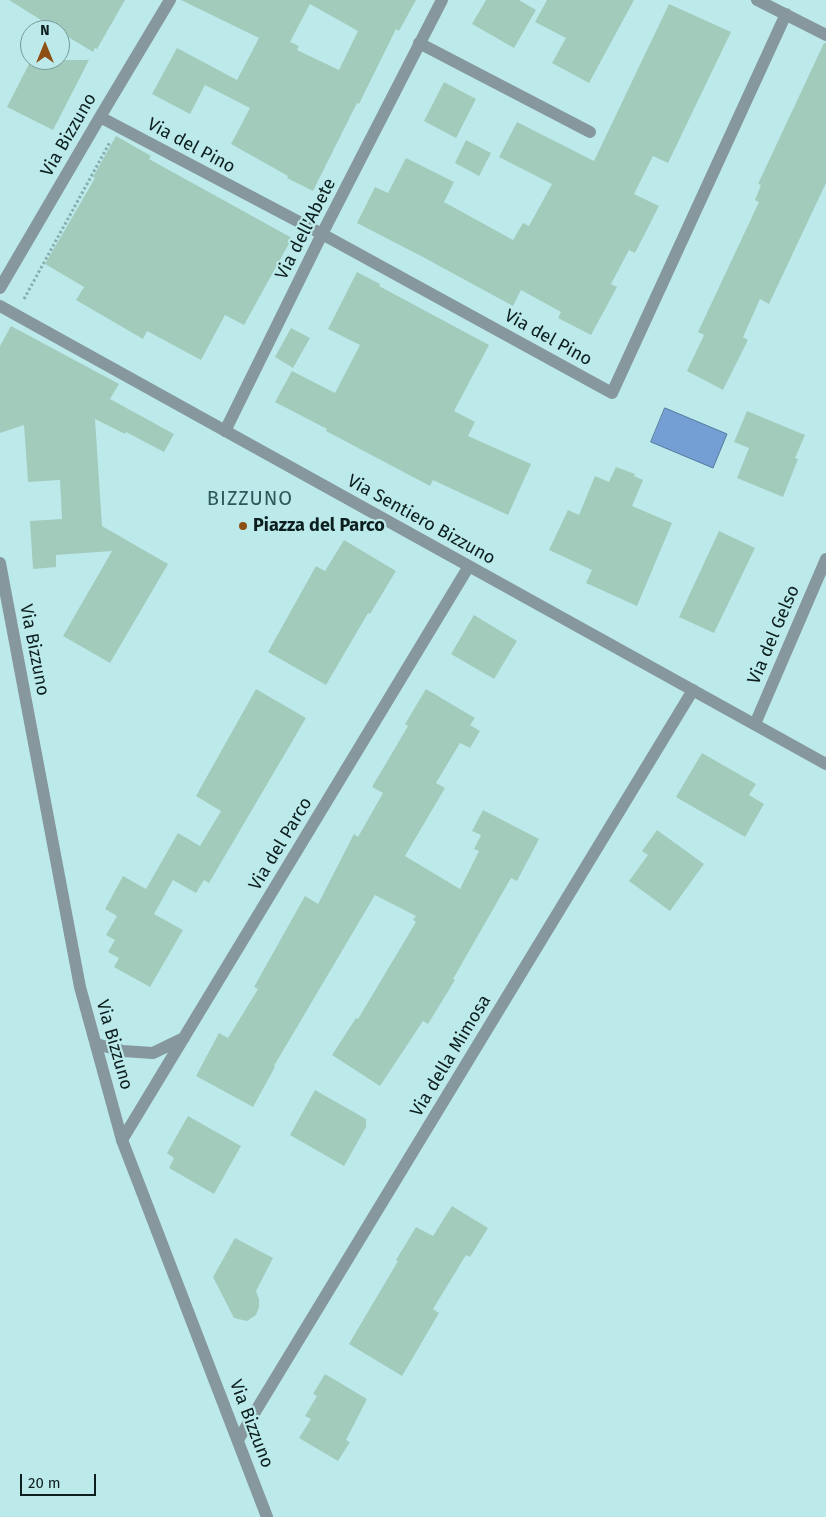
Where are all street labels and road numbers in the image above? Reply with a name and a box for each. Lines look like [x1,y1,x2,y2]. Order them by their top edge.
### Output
street label: Via Bizzuno [36,89,102,181]
street label: Via del Pino [143,114,239,178]
street label: Via dell'Abete [271,175,341,283]
street label: Via del Pino [500,305,596,371]
street label: Via Sentiero Bizzuno [343,470,499,570]
street label: Via del Gelso [743,582,805,688]
street label: Via Bizzuno [15,602,53,698]
street label: Via del Parco [245,794,317,894]
street label: Via della Mimosa [406,991,496,1121]
street label: Via Bizzuno [91,997,137,1093]
street label: Via Bizzuno [224,1377,278,1471]

